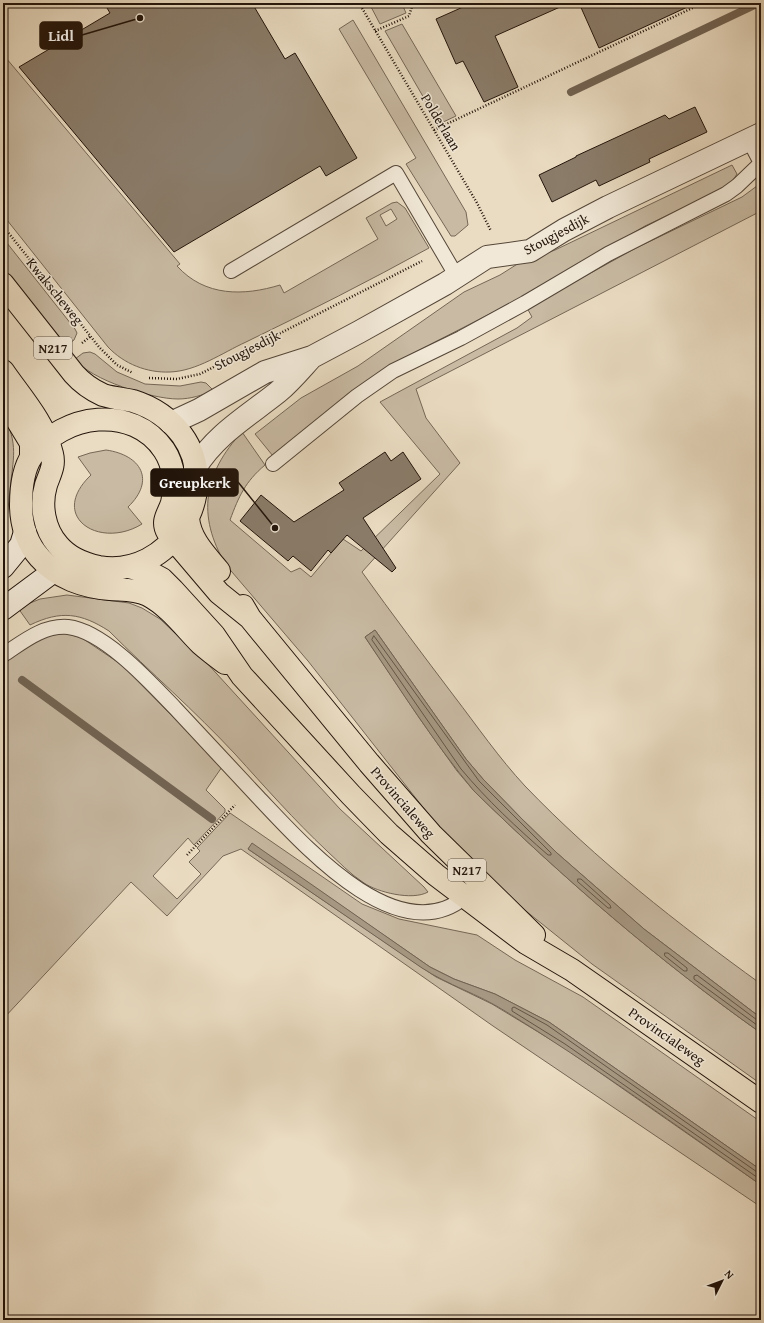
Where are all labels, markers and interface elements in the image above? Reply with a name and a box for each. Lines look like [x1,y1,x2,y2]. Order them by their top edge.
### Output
callout: Lidl [40,22,82,49]
text: Lidl [48,25,74,46]
street label: Polderlaan [416,90,466,154]
street label: Stougjesdijk [520,208,593,260]
street label: Kwakscheweg [22,253,88,329]
street label: Stougjesdijk [211,324,284,375]
road number: N217 [34,337,72,359]
callout: Greupkerk [151,469,238,496]
text: Greupkerk [159,472,231,493]
street label: Provincialeweg [366,762,440,842]
road number: N217 [448,859,486,881]
street label: Provincialeweg [625,1002,709,1070]
north arrow [702,1261,742,1301]
text: N [721,1266,738,1283]

